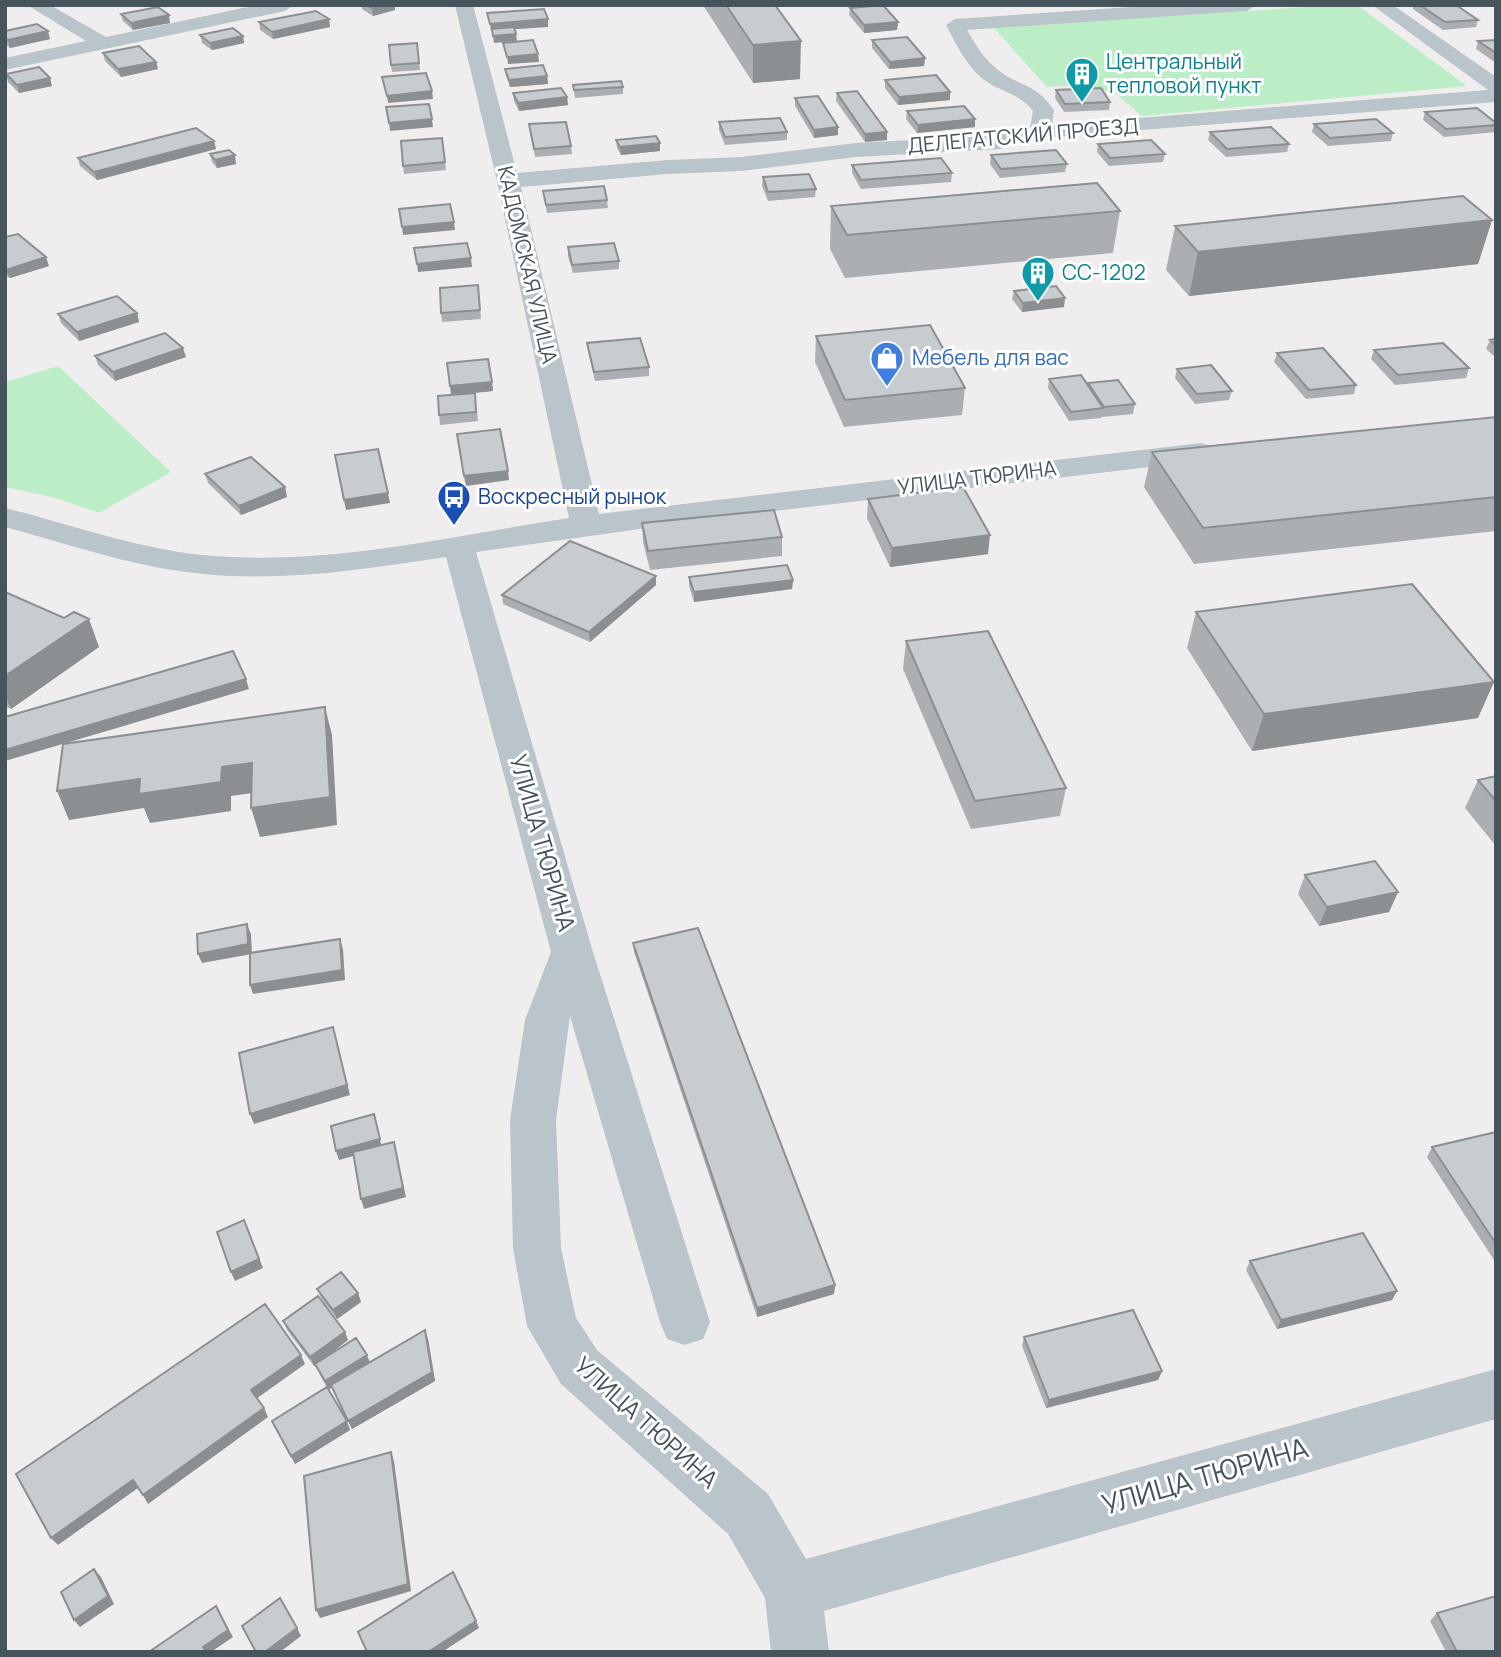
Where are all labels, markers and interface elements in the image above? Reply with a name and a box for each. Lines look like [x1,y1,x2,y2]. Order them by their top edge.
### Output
place label: Центральный тепловой пункт [1106,47,1262,99]
building icon: Центральный тепловой пункт [1063,55,1101,104]
street label: ДЕЛЕГАТСКИЙ ПРОЕЗД [906,111,1139,159]
street label: КАДОМСКАЯ УЛИЦА [492,163,564,366]
building icon: СС-1202 [1019,254,1057,303]
place label: СС-1202 [1062,258,1146,286]
shop icon: Мебель для вас [868,339,906,388]
place label: Мебель для вас [912,343,1069,371]
street label: УЛИЦА ТЮРИНА [896,453,1058,501]
bus stop icon: Воскресный рынок [435,478,473,527]
place label: Воскресный рынок [478,482,667,510]
street label: УЛИЦА ТЮРИНА [502,750,584,935]
street label: УЛИЦА ТЮРИНА [568,1349,726,1495]
street label: УЛИЦА ТЮРИНА [1097,1427,1313,1523]

